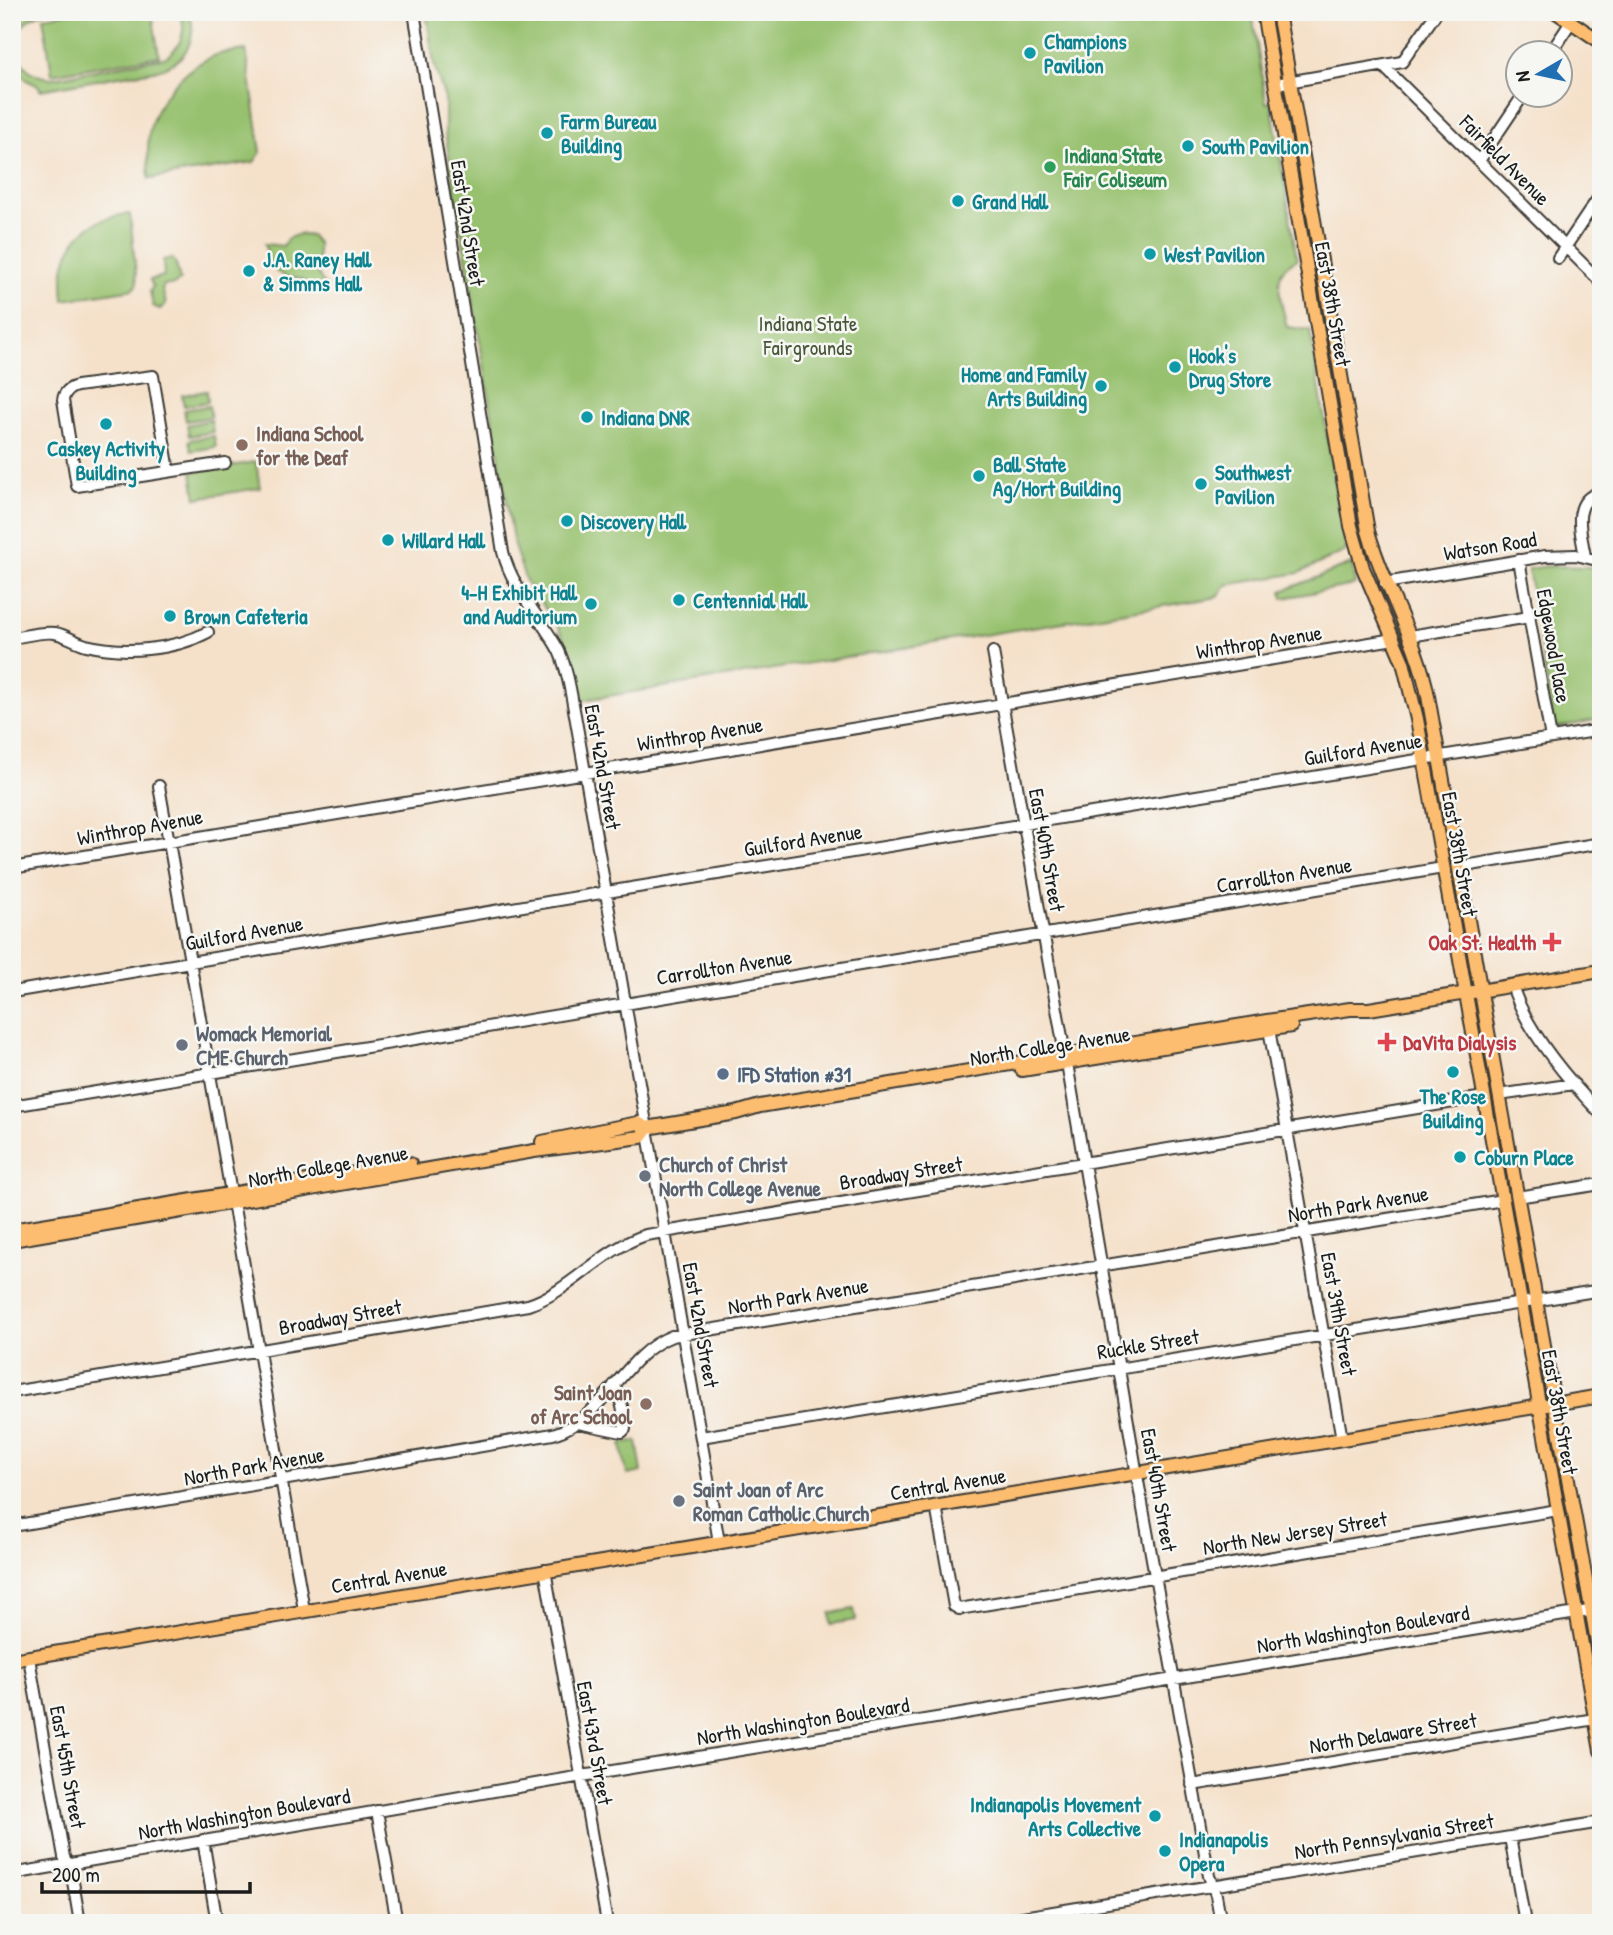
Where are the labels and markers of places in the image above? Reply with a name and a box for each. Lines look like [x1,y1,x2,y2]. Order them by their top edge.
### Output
place label: Champions Pavilion [1044,27,1127,80]
marker: Champions Pavilion [1022,45,1038,61]
place label: Farm Bureau Building [560,107,657,161]
marker: Farm Bureau Building [539,125,555,141]
place label: South Pavilion [1202,132,1309,161]
marker: South Pavilion [1180,138,1196,154]
place label: Indiana State Fair Coliseum [1063,141,1167,194]
marker: Indiana State Fair Coliseum [1042,159,1058,175]
place label: Grand Hall [972,187,1049,216]
marker: Grand Hall [950,193,966,209]
place label: West Pavilion [1164,240,1265,269]
place label: J.A. Raney Hall & Simms Hall [263,245,372,298]
marker: West Pavilion [1142,246,1158,262]
marker: J.A. Raney Hall & Simms Hall [241,263,257,279]
place label: Hook's Drug Store [1189,341,1272,395]
marker: Hook's Drug Store [1167,359,1183,375]
place label: Home and Family Arts Building [961,360,1087,414]
marker: Home and Family Arts Building [1093,378,1109,394]
place label: Indiana DNR [601,403,690,432]
marker: Indiana DNR [579,409,595,425]
marker: Caskey Activity Building [98,416,114,432]
place label: Indiana School for the Deaf [256,419,364,472]
place label: Caskey Activity Building [47,434,165,488]
marker: Indiana School for the Deaf [234,437,250,453]
place label: Ball State Ag/Hort Building [993,450,1121,504]
place label: Southwest Pavilion [1215,458,1292,511]
marker: Ball State Ag/Hort Building [971,468,987,484]
marker: Southwest Pavilion [1193,476,1209,492]
place label: Discovery Hall [581,507,687,537]
marker: Discovery Hall [559,513,575,529]
place label: Willard Hall [402,526,486,555]
marker: Willard Hall [380,532,396,548]
place label: 4-H Exhibit Hall and Auditorium [461,578,578,631]
place label: Centennial Hall [693,586,808,615]
marker: Centennial Hall [671,592,687,608]
marker: 4-H Exhibit Hall and Auditorium [583,596,599,612]
place label: Brown Cafeteria [184,602,308,631]
marker: Brown Cafeteria [162,608,178,624]
place label: Oak St. Health [1428,928,1536,957]
marker: Oak St. Health [1542,932,1562,952]
place label: Womack Memorial CME Church [196,1019,332,1072]
place label: DaVita Dialysis [1403,1028,1516,1058]
marker: DaVita Dialysis [1377,1032,1397,1052]
marker: Womack Memorial CME Church [174,1037,190,1053]
place label: IFD Station #31 [737,1060,851,1089]
marker: The Rose Building [1445,1064,1461,1080]
marker: IFD Station #31 [715,1066,731,1082]
place label: The Rose Building [1419,1082,1487,1136]
place label: Coburn Place [1474,1143,1574,1172]
marker: Coburn Place [1452,1149,1468,1165]
place label: Church of Christ North College Avenue [659,1150,821,1204]
marker: Church of Christ North College Avenue [637,1168,653,1184]
place label: Saint Joan of Arc School [531,1378,632,1431]
marker: Saint Joan of Arc School [638,1396,654,1412]
place label: Saint Joan of Arc Roman Catholic Church [693,1475,869,1528]
marker: Saint Joan of Arc Roman Catholic Church [671,1493,687,1509]
place label: Indianapolis Movement Arts Collective [970,1790,1142,1843]
marker: Indianapolis Movement Arts Collective [1147,1808,1163,1824]
place label: Indianapolis Opera [1179,1825,1268,1879]
marker: Indianapolis Opera [1157,1843,1173,1859]

